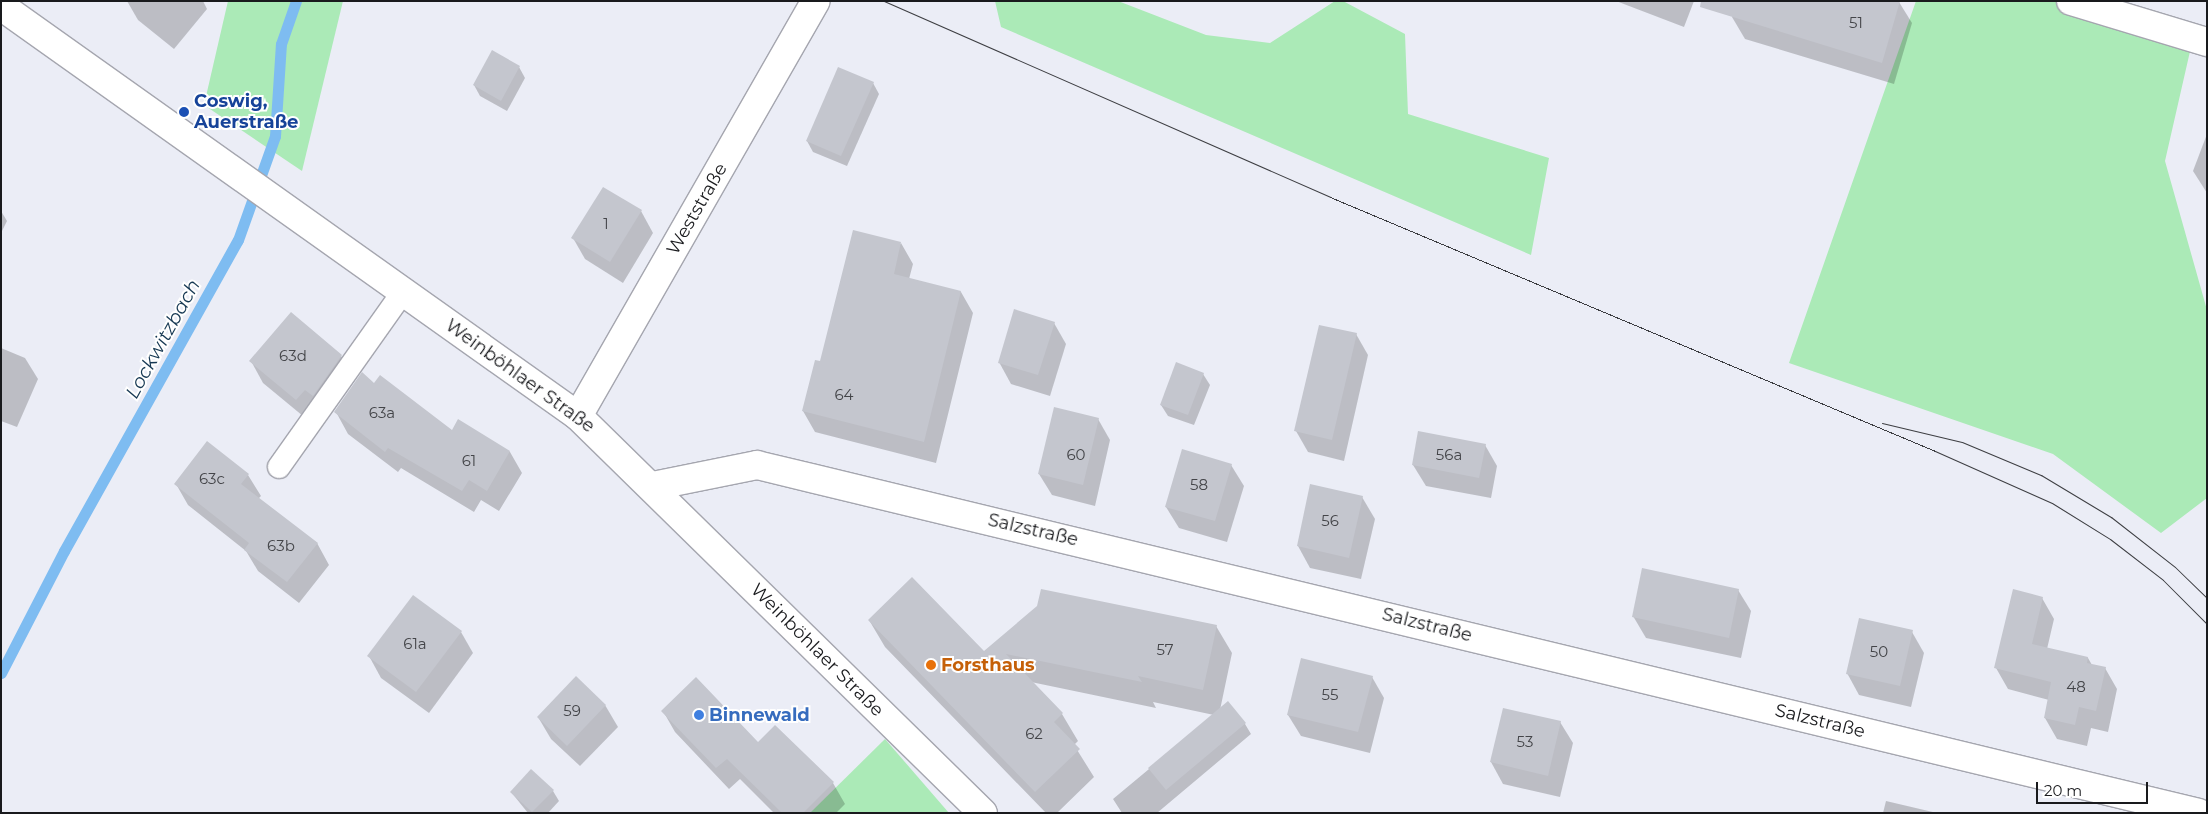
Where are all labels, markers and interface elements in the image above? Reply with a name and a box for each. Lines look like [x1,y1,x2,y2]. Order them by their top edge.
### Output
house number: 51 [1849,14,1863,32]
place label: Coswig, Auerstraße [194,91,298,134]
marker: Coswig, Auerstraße [178,106,190,118]
street label: Weststraße [662,159,732,259]
house number: 1 [603,215,609,233]
water label: Lockwitzbach [121,275,205,403]
street label: Weinböhlaer Straße [441,315,599,437]
house number: 63d [279,347,307,365]
house number: 64 [834,386,854,404]
house number: 63a [369,404,395,422]
house number: 60 [1066,446,1086,464]
house number: 56a [1436,446,1462,464]
house number: 61 [462,452,476,470]
house number: 63c [199,470,225,488]
house number: 58 [1190,476,1208,494]
street label: Salzstraße [986,509,1080,551]
house number: 56 [1321,512,1339,530]
house number: 63b [267,537,295,555]
street label: Weinböhlaer Straße [746,579,888,721]
street label: Salzstraße [1380,603,1474,647]
house number: 61a [403,635,427,653]
house number: 57 [1156,641,1174,659]
house number: 50 [1870,643,1888,661]
place label: Forsthaus [941,654,1035,676]
marker: Forsthaus [925,659,937,671]
house number: 48 [2066,678,2086,696]
house number: 55 [1322,686,1338,704]
street label: Salzstraße [1773,699,1867,743]
house number: 59 [563,702,581,720]
place label: Binnewald [709,704,810,726]
marker: Binnewald [693,709,705,721]
house number: 62 [1025,725,1043,743]
house number: 53 [1517,733,1533,751]
scale bar [2038,772,2150,804]
text: 20 m [2044,781,2082,800]

